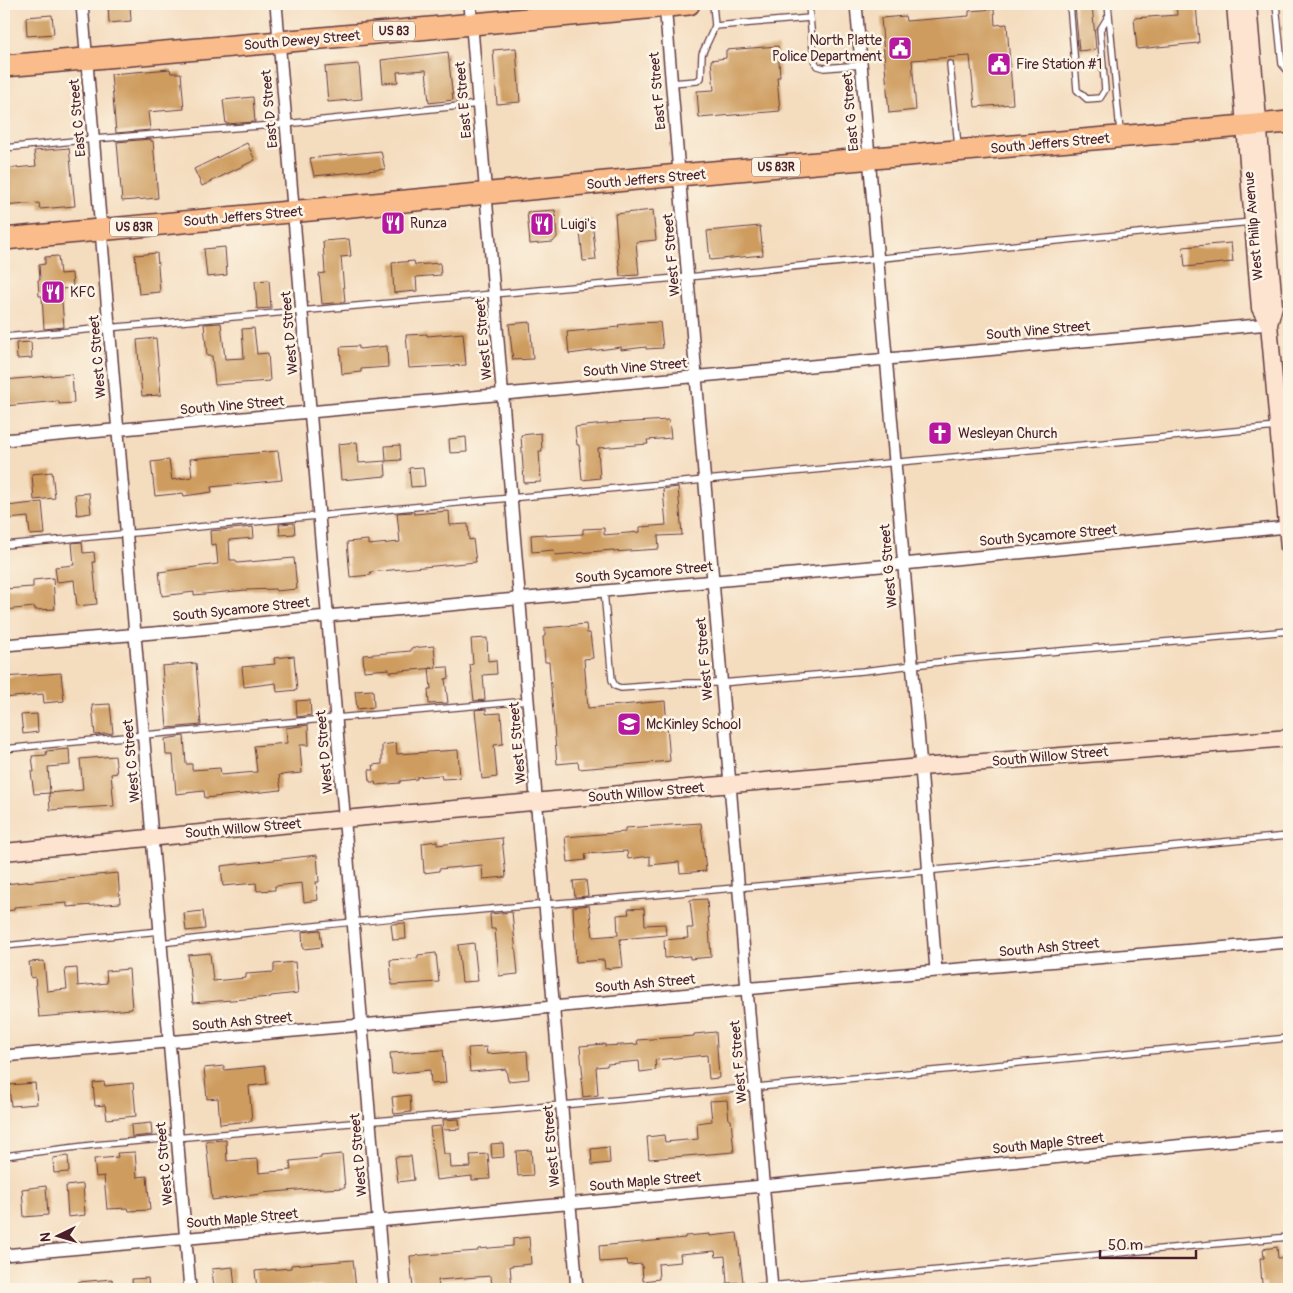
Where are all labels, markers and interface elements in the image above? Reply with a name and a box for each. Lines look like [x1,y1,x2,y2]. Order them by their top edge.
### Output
road number: US 83 [373,22,415,40]
street label: South Dewey Street [243,27,361,54]
place label: North Platte Police Department [772,32,882,65]
public building icon: North Platte Police Department [887,35,913,61]
street label: East F Street [646,51,669,131]
public building icon: Fire Station #1 [986,51,1012,77]
place label: Fire Station #1 [1016,56,1102,73]
street label: East E Street [452,60,475,139]
street label: East D Street [258,69,281,149]
street label: East G Street [839,72,862,152]
street label: East C Street [66,78,89,158]
street label: South Jeffers Street [990,130,1111,157]
road number: US 83R [752,158,800,176]
street label: South Jeffers Street [586,166,707,193]
street label: West Philip Avenue [1240,171,1267,281]
street label: South Jeffers Street [183,203,304,230]
restaurant icon: Runza [380,210,406,236]
restaurant icon: Luigi's [529,211,555,237]
street label: West F Street [659,212,684,297]
place label: Runza [410,215,447,232]
place label: Luigi's [560,216,597,233]
road number: US 83R [110,218,158,236]
restaurant icon: KFC [40,279,66,305]
place label: KFC [70,284,96,301]
street label: West D Street [277,290,302,375]
street label: West E Street [471,297,496,381]
street label: West C Street [85,314,110,399]
street label: South Vine Street [985,317,1091,344]
street label: South Vine Street [582,354,688,381]
street label: South Vine Street [179,392,285,419]
church icon: Wesleyan Church [927,420,953,446]
place label: Wesleyan Church [958,425,1057,442]
street label: South Sycamore Street [978,521,1118,550]
street label: West G Street [876,523,901,609]
street label: South Sycamore Street [574,558,714,587]
street label: South Sycamore Street [171,594,311,625]
street label: West F Street [692,616,717,701]
street label: West E Street [505,701,530,785]
street label: West D Street [312,709,337,794]
school or university icon: McKinley School [616,711,642,737]
place label: McKinley School [646,716,741,733]
street label: West C Street [119,718,144,803]
street label: South Willow Street [991,743,1109,770]
street label: South Willow Street [587,779,705,806]
street label: South Willow Street [184,815,302,842]
street label: South Ash Street [998,935,1100,960]
street label: South Ash Street [594,971,696,996]
street label: South Ash Street [191,1009,293,1034]
street label: West F Street [726,1019,751,1104]
street label: West E Street [539,1104,564,1188]
street label: West D Street [346,1112,371,1197]
street label: West C Street [152,1121,177,1206]
street label: South Maple Street [991,1129,1105,1158]
street label: South Maple Street [588,1168,702,1195]
street label: South Maple Street [185,1205,299,1232]
north arrow [32,1210,82,1260]
scale bar [1100,1228,1197,1260]
text: N [37,1232,54,1243]
text: 50 m [1108,1236,1143,1255]

